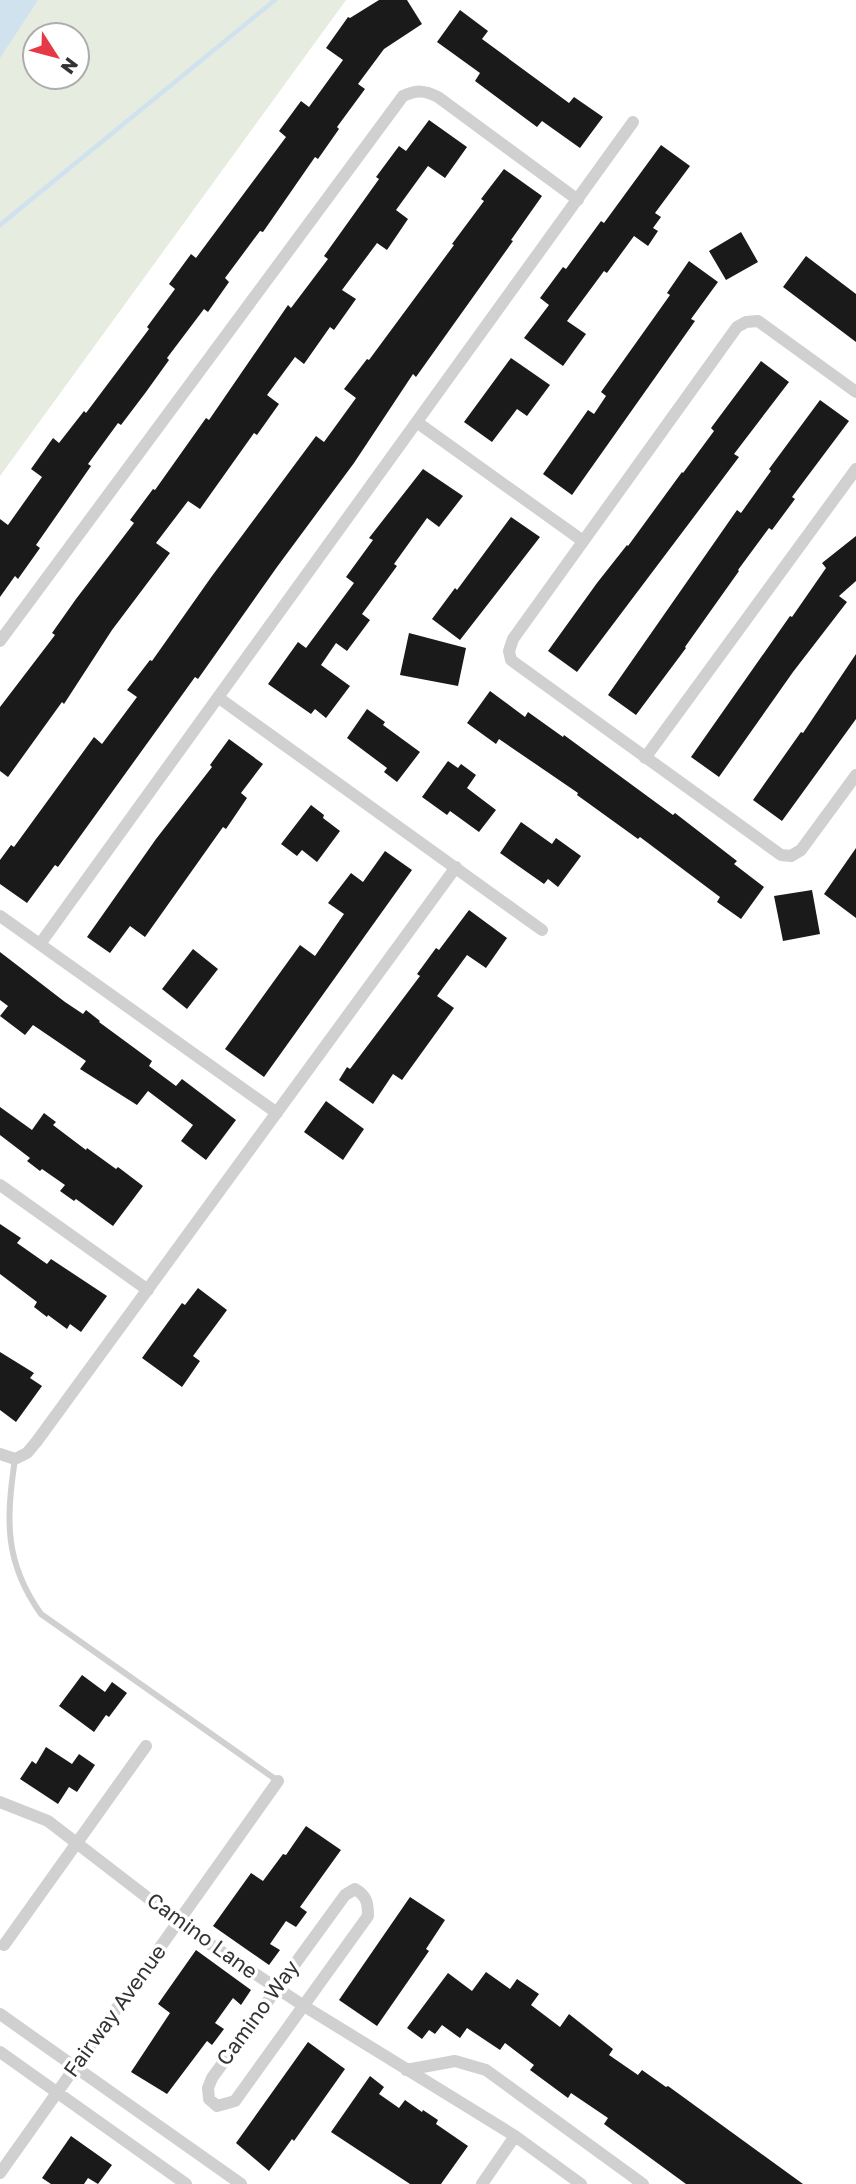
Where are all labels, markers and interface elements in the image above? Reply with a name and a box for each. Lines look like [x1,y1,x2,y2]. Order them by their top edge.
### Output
north arrow [21,21,91,91]
text: N [57,54,84,79]
street label: Camino Lane [142,1886,263,1984]
street label: Fairway Avenue [57,1939,171,2082]
street label: Camino Way [210,1955,304,2070]

